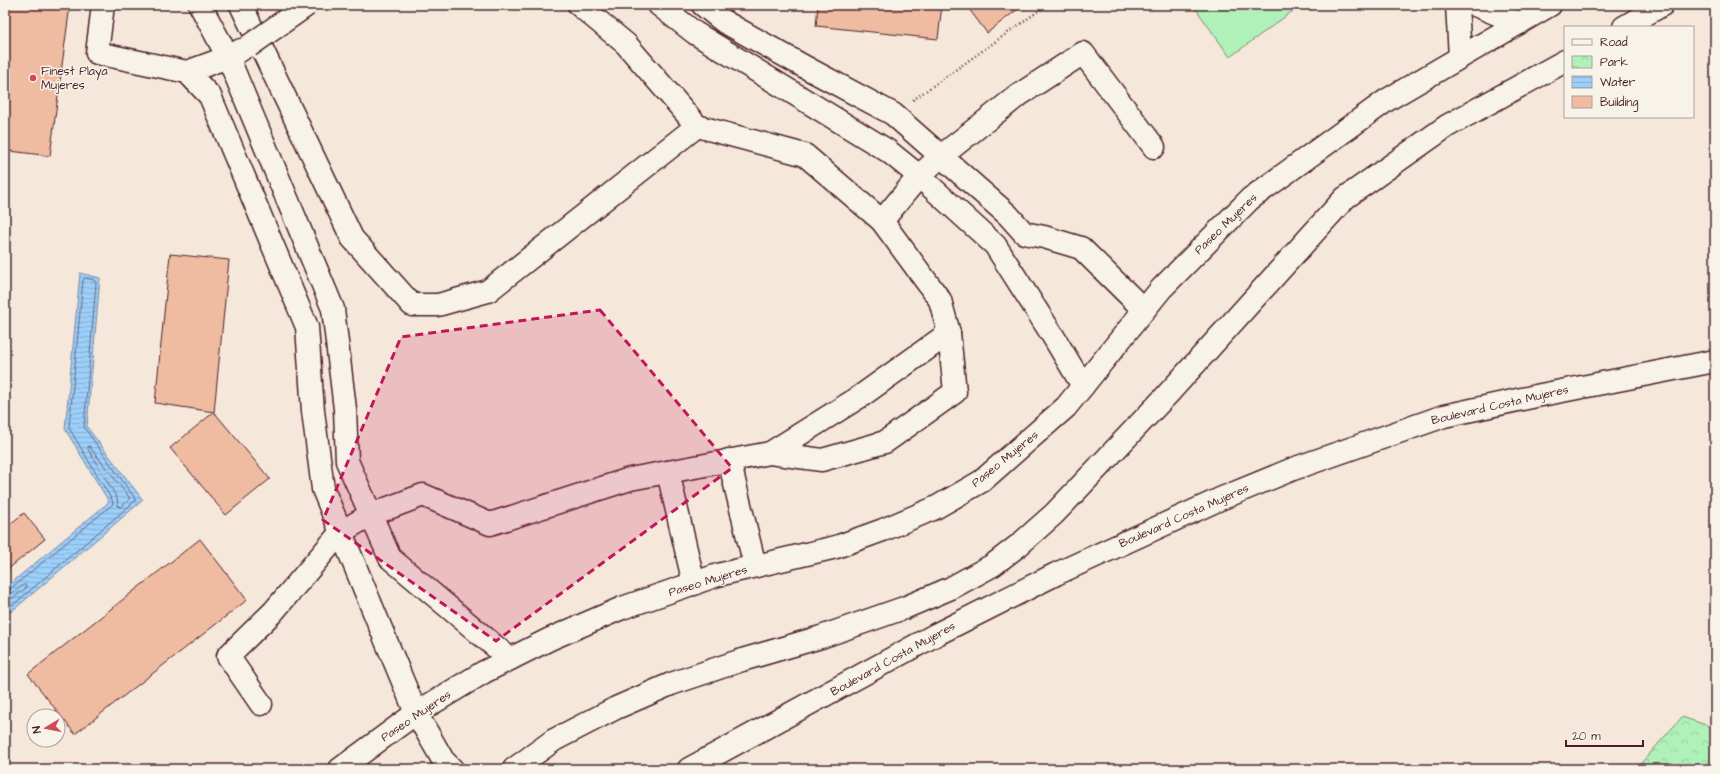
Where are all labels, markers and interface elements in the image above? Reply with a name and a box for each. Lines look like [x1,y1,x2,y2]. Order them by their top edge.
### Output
legend [1564,26,1694,118]
text: Road [1600,34,1628,51]
text: Park [1600,54,1628,71]
place label: Finest Playa Mujeres [41,63,108,94]
marker: Finest Playa Mujeres [28,73,38,83]
text: Water [1600,74,1636,91]
text: Building [1600,94,1638,112]
street label: Paseo Mujeres [1191,190,1261,258]
street label: Boulevard Costa Mujeres [1430,381,1570,429]
street label: Paseo Mujeres [968,427,1042,491]
street label: Boulevard Costa Mujeres [1116,480,1252,552]
street label: Paseo Mujeres [666,561,750,601]
street label: Boulevard Costa Mujeres [827,618,959,700]
street label: Paseo Mujeres [377,686,455,746]
north arrow [26,708,66,748]
scale bar [1566,722,1643,748]
text: N [29,725,45,734]
text: 20 m [1572,728,1601,745]

